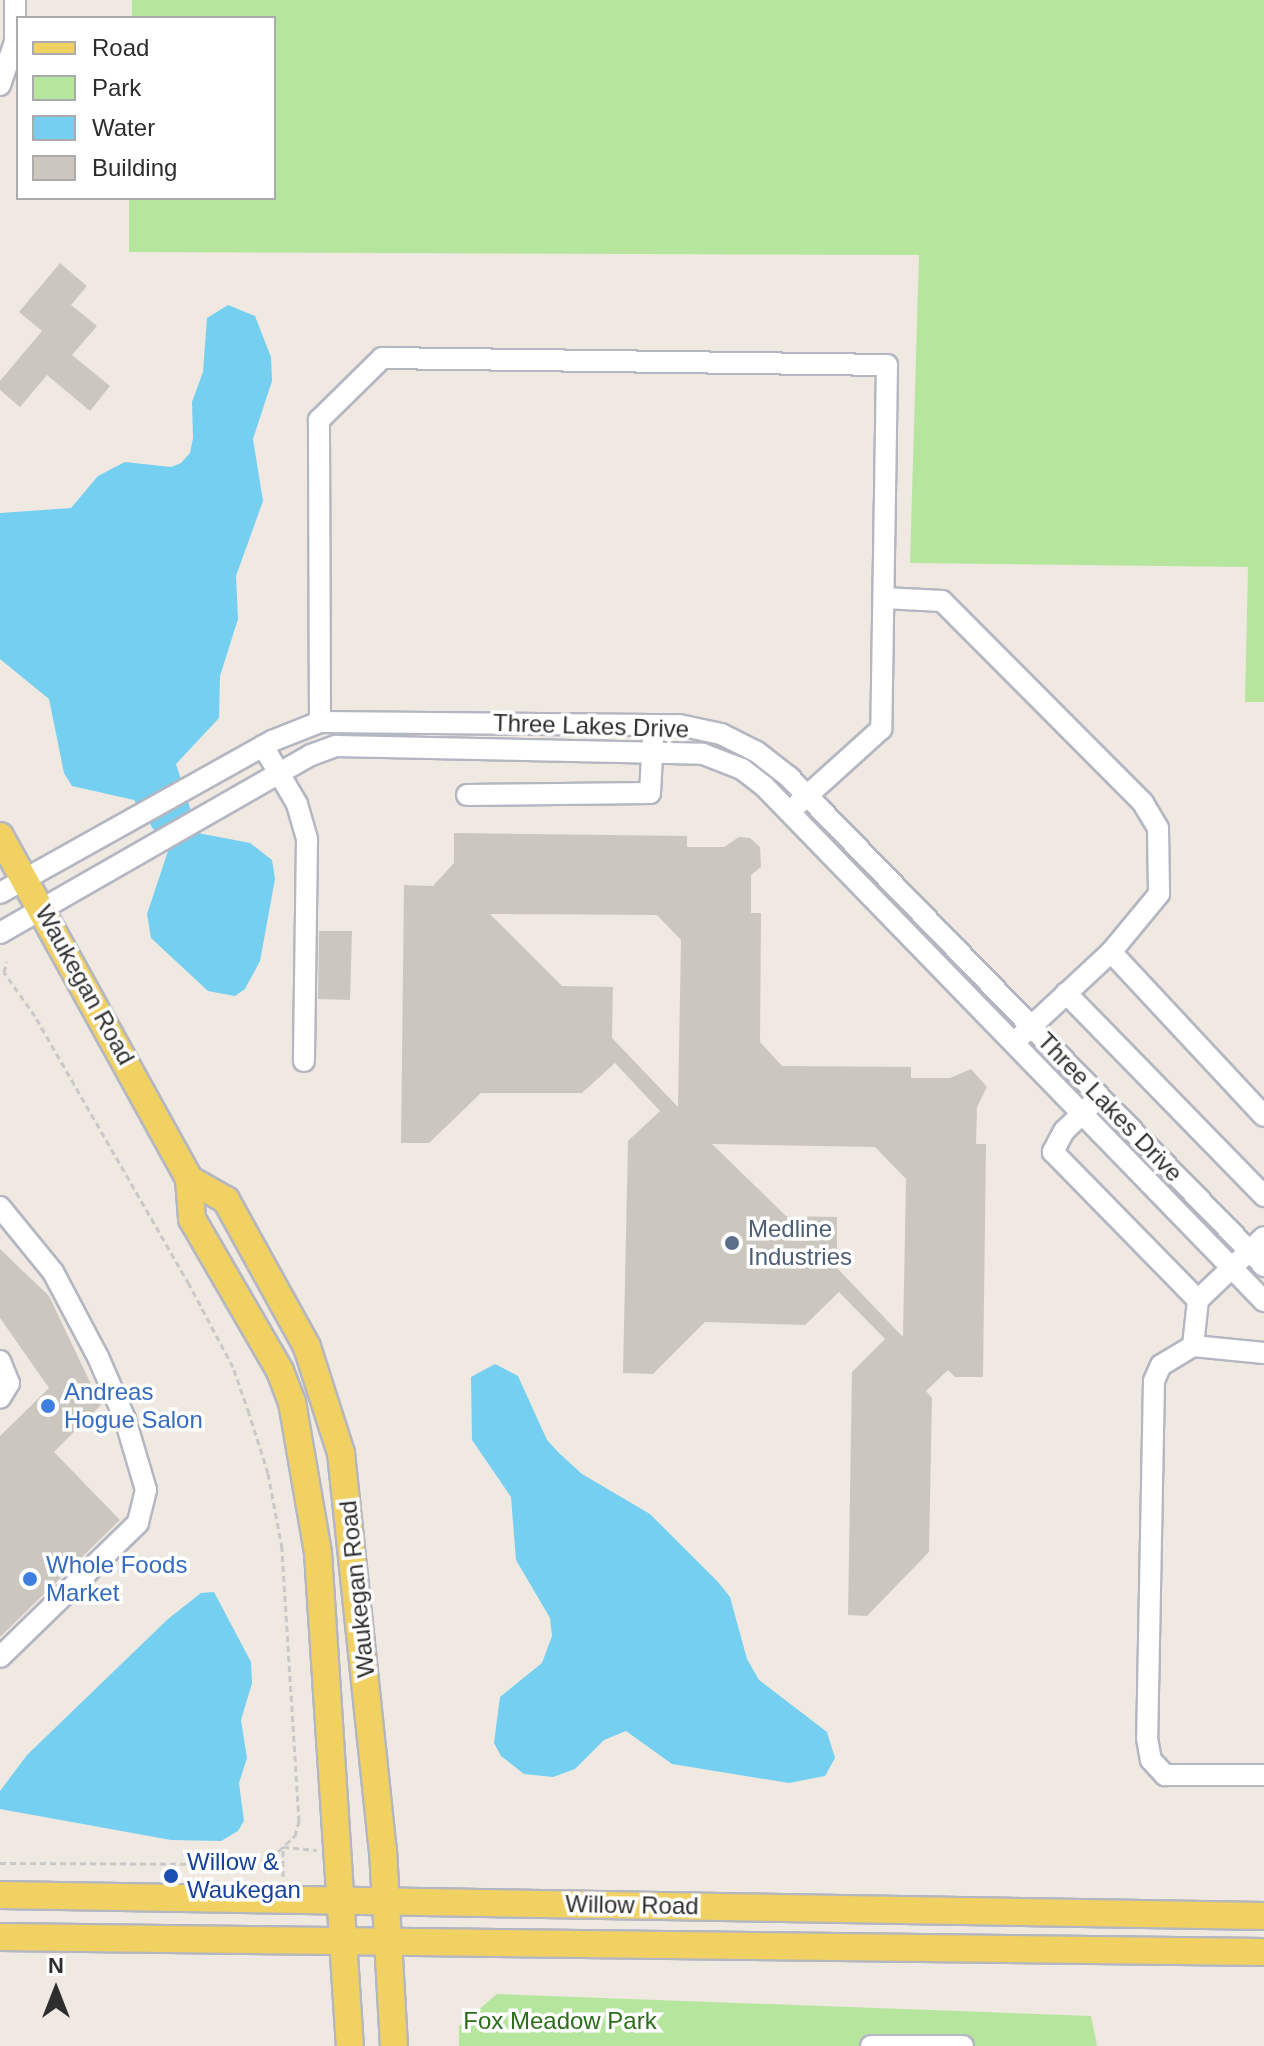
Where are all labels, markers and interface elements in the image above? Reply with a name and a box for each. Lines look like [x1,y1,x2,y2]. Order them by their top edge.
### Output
legend [16,16,276,200]
text: Road [92,34,149,61]
text: Park [92,74,141,101]
text: Water [92,114,155,141]
text: Building [92,154,177,181]
street label: Three Lakes Drive [493,708,689,744]
street label: Waukegan Road [29,900,141,1070]
street label: Three Lakes Drive [1032,1026,1188,1188]
place label: Medline Industries [748,1215,852,1271]
marker: Medline Industries [723,1234,741,1252]
place label: Andreas Hogue Salon [64,1378,203,1434]
marker: Andreas Hogue Salon [39,1397,57,1415]
street label: Waukegan Road [333,1499,381,1679]
place label: Whole Foods Market [46,1551,187,1607]
marker: Whole Foods Market [21,1570,39,1588]
place label: Willow & Waukegan [187,1848,301,1904]
marker: Willow & Waukegan [162,1867,180,1885]
street label: Willow Road [565,1889,699,1921]
north arrow [16,1950,96,2030]
text: N [48,1953,64,1978]
park label: Fox Meadow Park [463,2007,657,2035]

